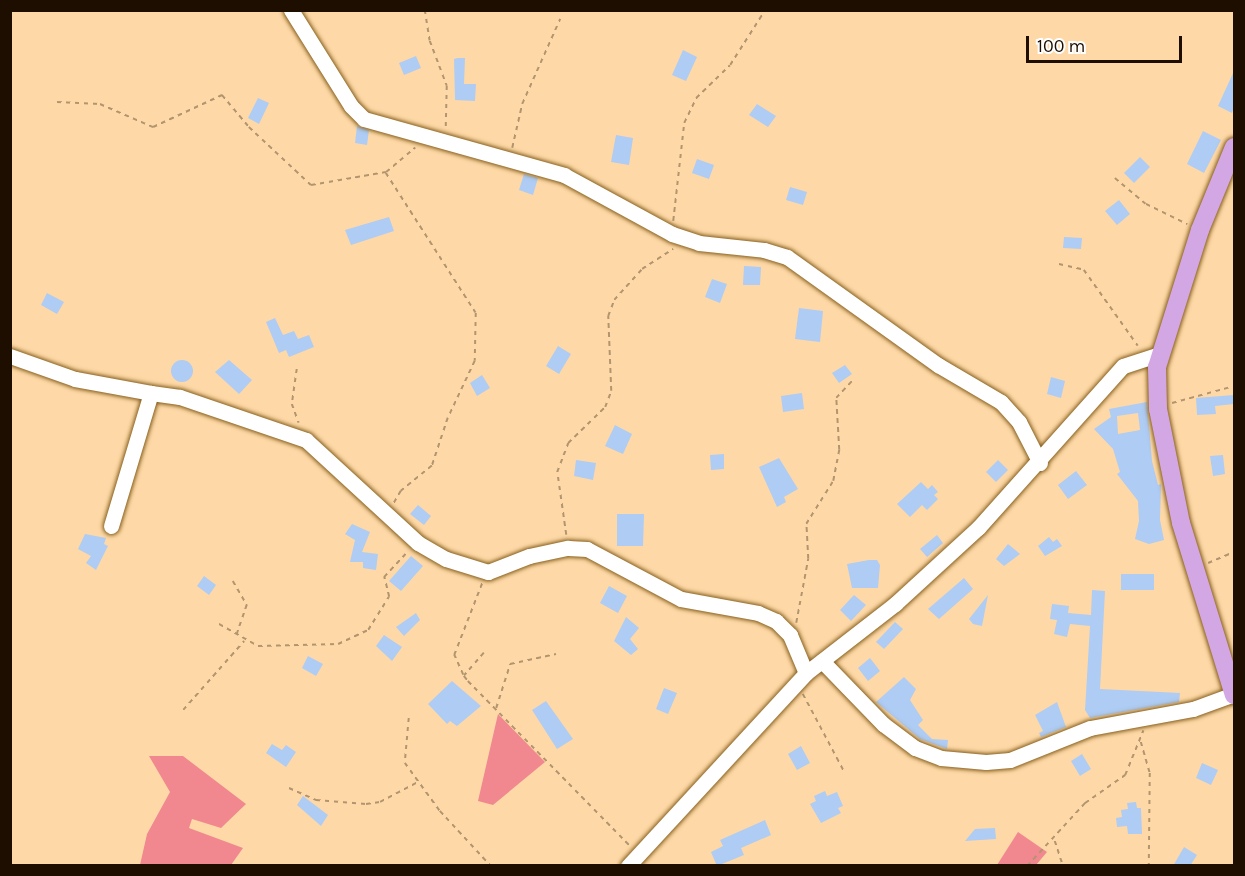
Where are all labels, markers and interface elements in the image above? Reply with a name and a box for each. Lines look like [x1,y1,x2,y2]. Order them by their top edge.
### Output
scale bar [1029,24,1185,62]
text: 100 m [1037,35,1085,57]

